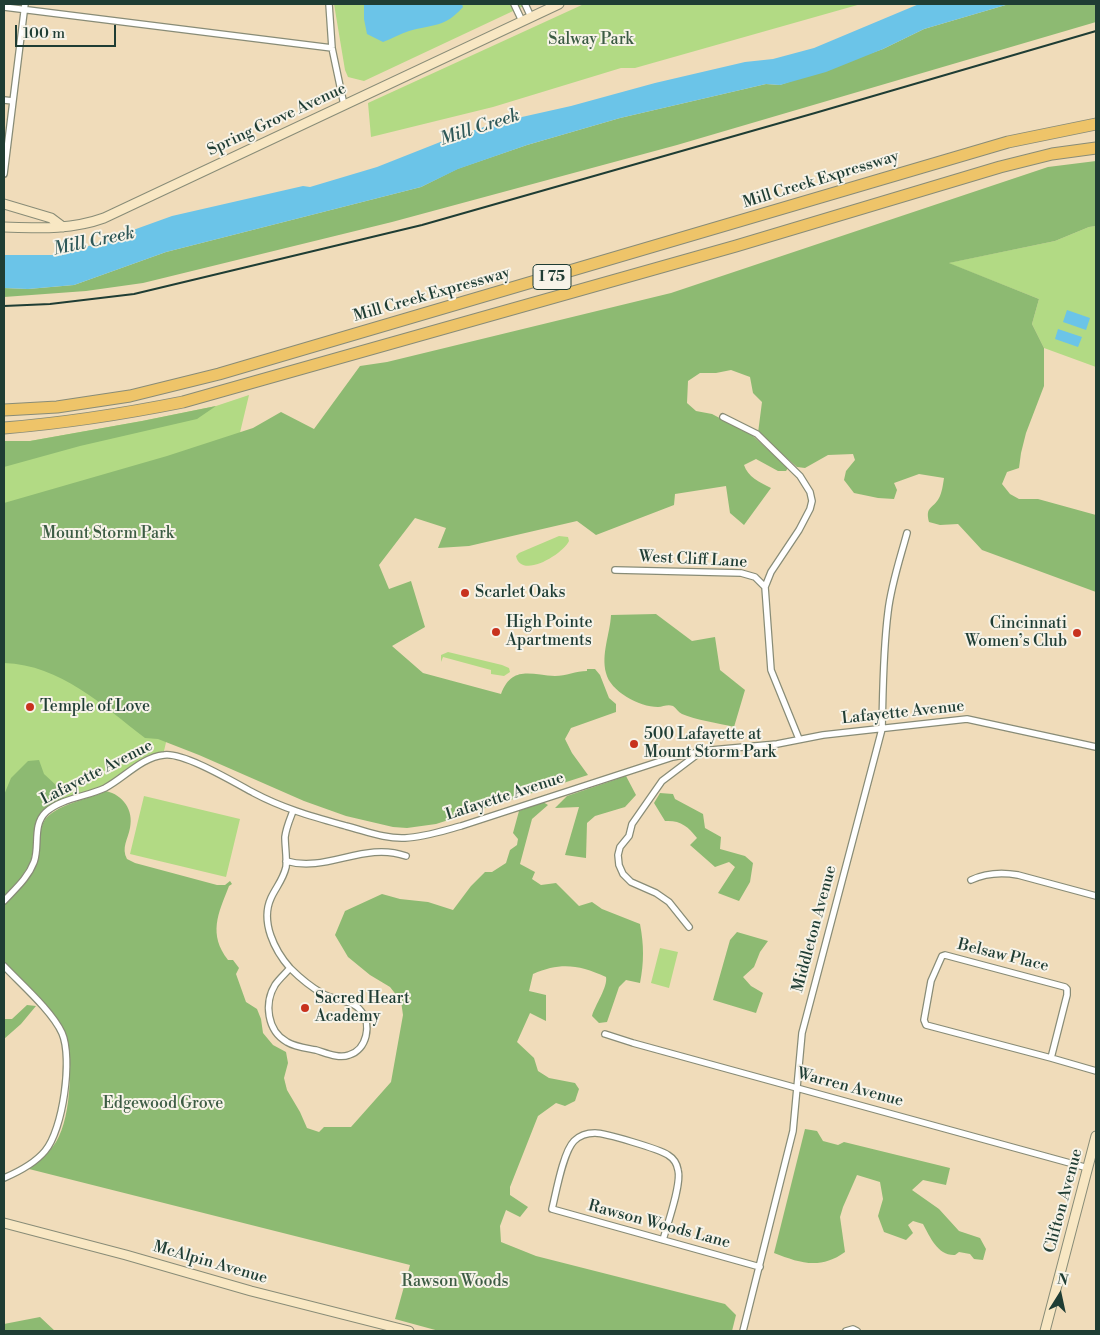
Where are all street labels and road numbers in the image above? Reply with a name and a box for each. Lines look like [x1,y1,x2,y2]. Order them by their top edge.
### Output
street label: Spring Grove Avenue [204,79,350,161]
street label: Mill Creek Expressway [741,147,901,213]
street label: Mill Creek Expressway [351,263,513,327]
road number: I 75 [533,264,571,290]
street label: West Cliff Lane [638,548,748,572]
street label: Lafayette Avenue [841,697,965,729]
street label: Lafayette Avenue [38,736,156,810]
street label: Lafayette Avenue [443,769,567,825]
street label: Middleton Avenue [789,864,841,994]
street label: Belsaw Place [955,935,1051,977]
street label: Warren Avenue [795,1065,905,1111]
street label: Clifton Avenue [1041,1147,1087,1255]
street label: Rawson Woods Lane [586,1197,732,1253]
street label: McAlpin Avenue [151,1238,269,1288]

